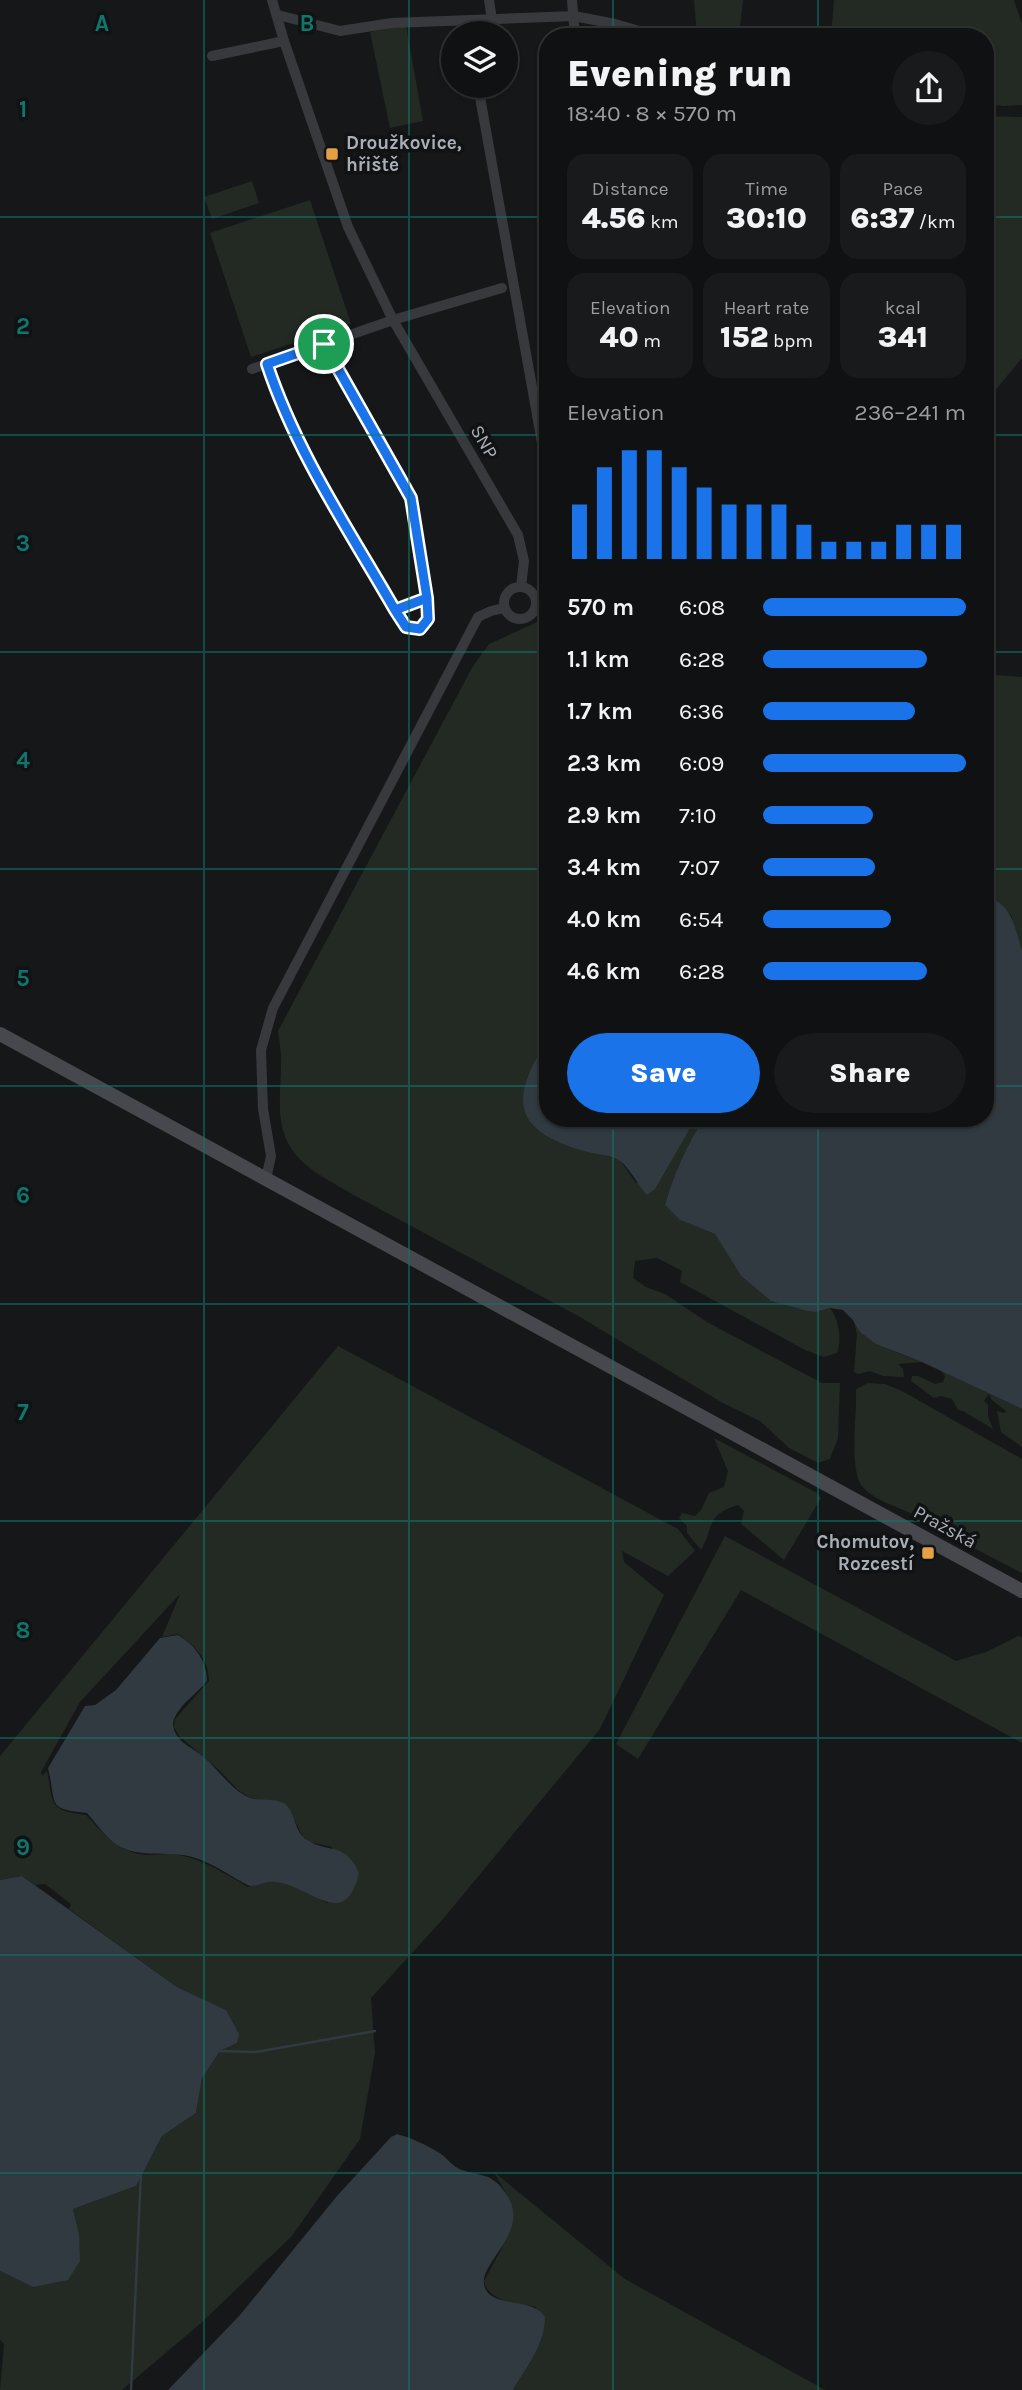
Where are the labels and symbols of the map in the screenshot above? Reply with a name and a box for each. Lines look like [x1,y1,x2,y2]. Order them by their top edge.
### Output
text: A [95,10,109,37]
text: B [300,10,314,37]
text: 1 [19,96,27,123]
place label: Droužkovice, hřiště [346,132,462,176]
marker: Droužkovice, hřiště [324,146,340,162]
text: 2 [16,313,30,340]
pin [294,314,354,374]
street label: SNP [466,421,502,463]
text: 3 [16,530,30,557]
text: 4 [16,747,30,774]
text: 5 [16,965,30,992]
text: 6 [16,1182,30,1209]
text: 7 [17,1399,29,1426]
street label: Pražská [910,1501,980,1553]
place label: Chomutov, Rozcestí [817,1531,915,1575]
marker: Chomutov, Rozcestí [920,1545,936,1561]
text: 8 [16,1617,30,1644]
text: 9 [16,1834,30,1861]

